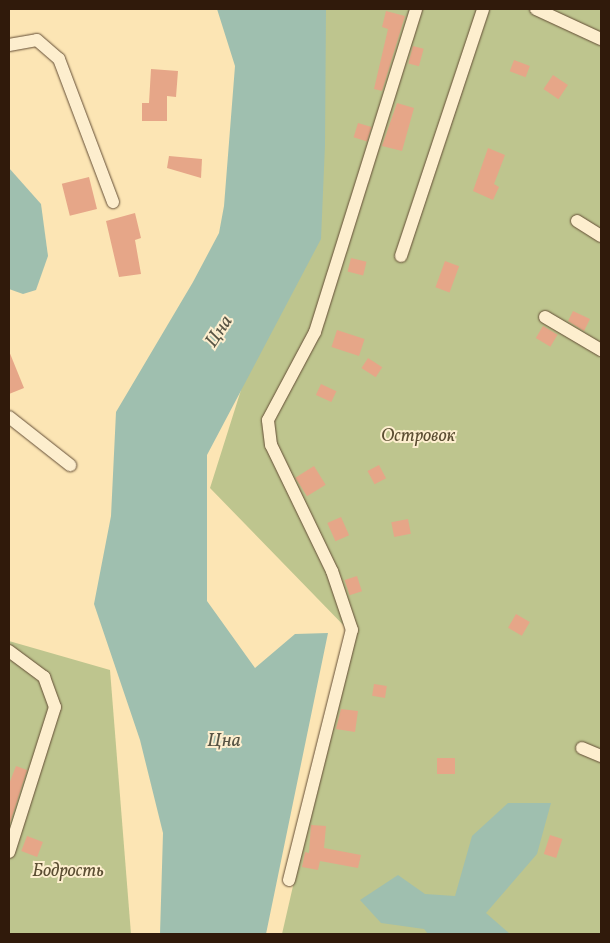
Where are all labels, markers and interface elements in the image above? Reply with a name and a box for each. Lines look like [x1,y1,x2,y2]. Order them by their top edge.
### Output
water label: Цна [201,312,239,352]
park label: Островок [381,426,455,448]
water label: Цна [207,731,241,753]
park label: Бодрость [32,861,104,883]

